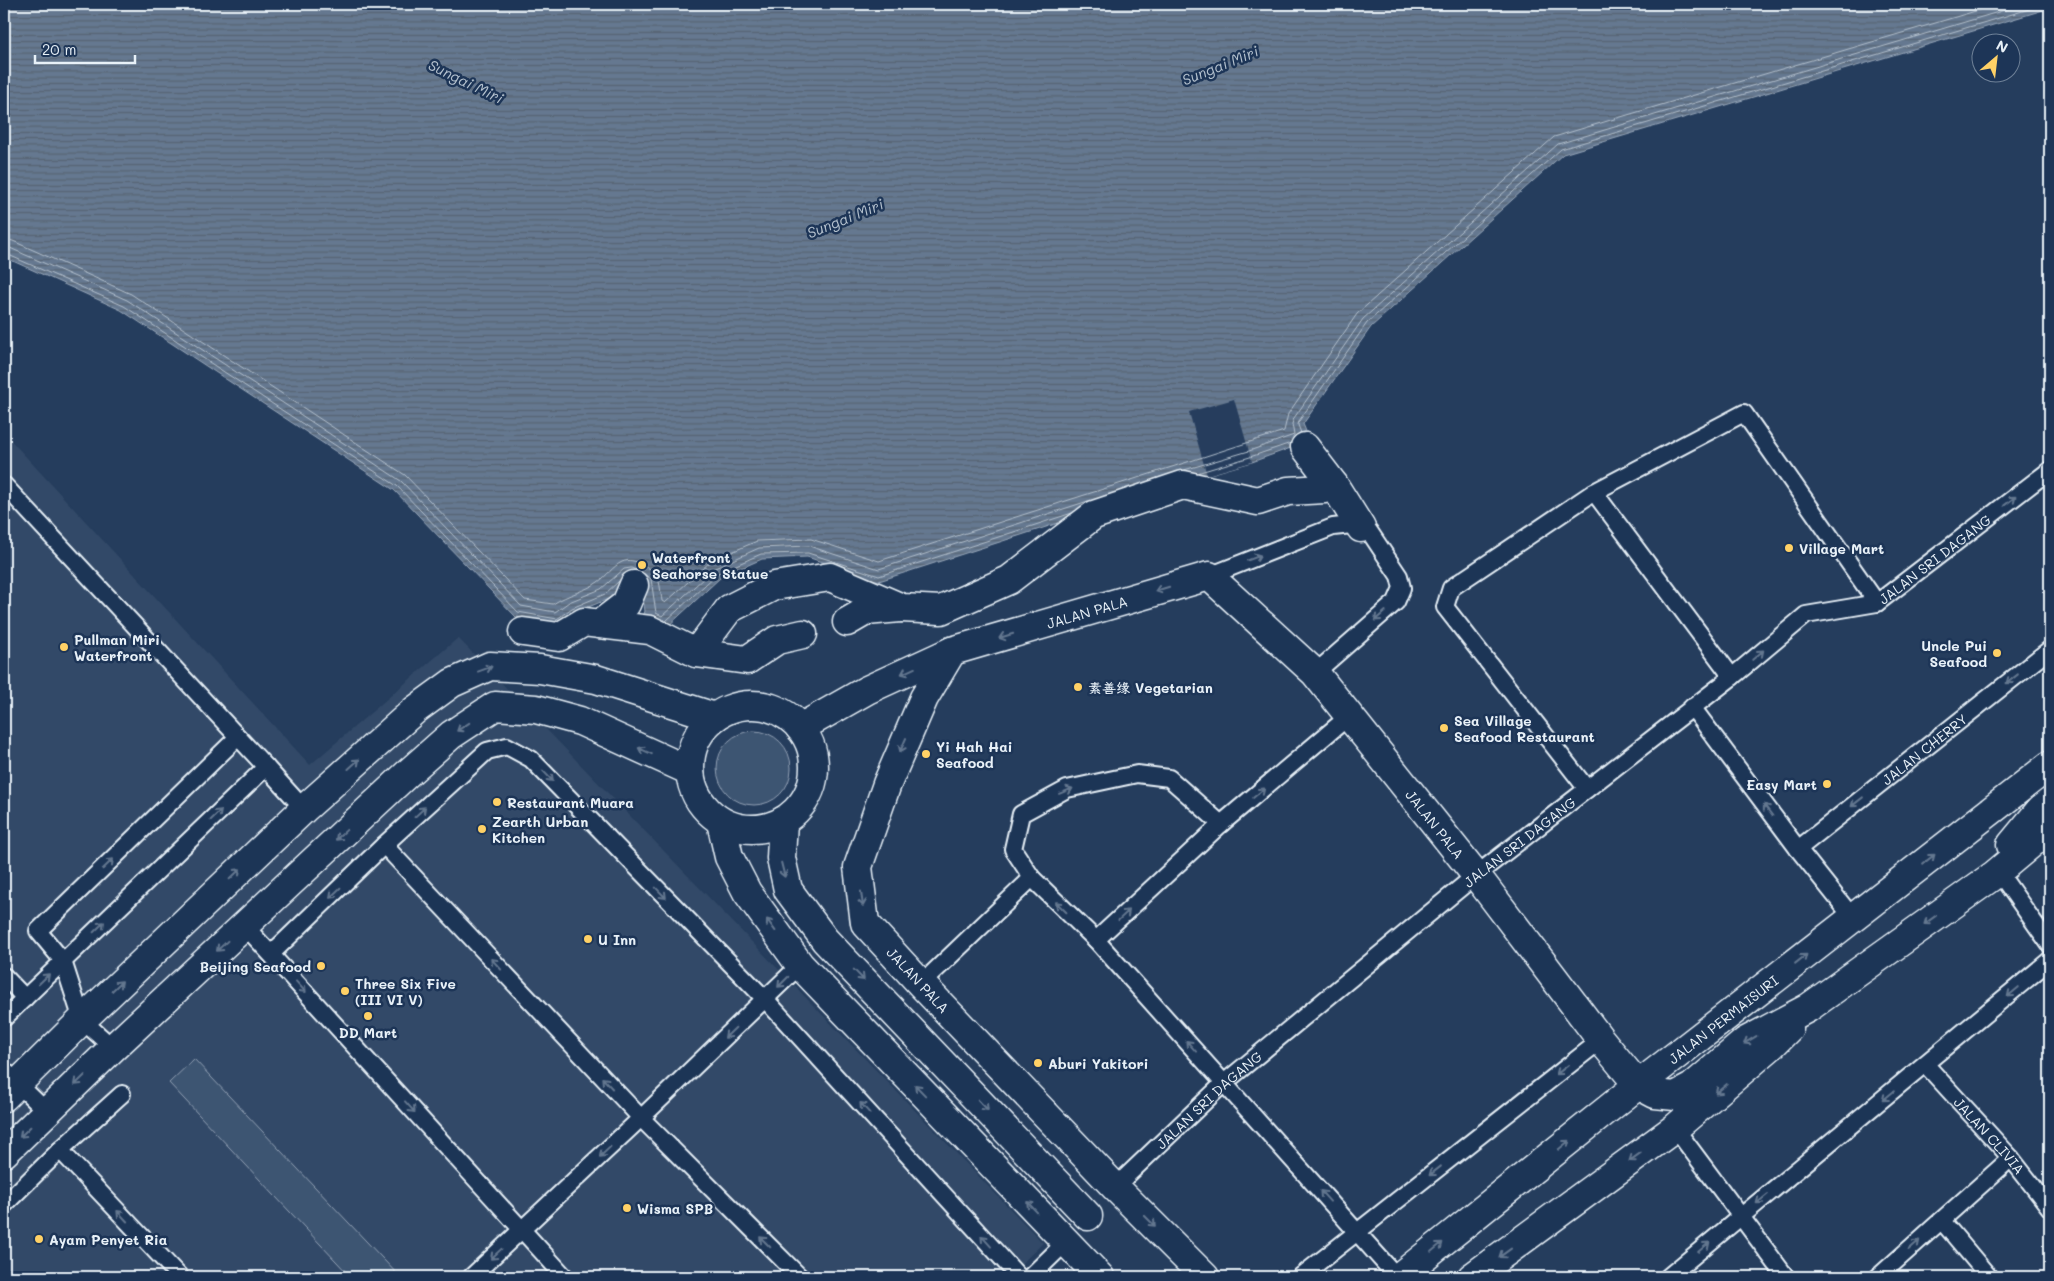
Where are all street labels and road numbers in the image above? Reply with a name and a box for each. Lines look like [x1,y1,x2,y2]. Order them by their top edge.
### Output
street label: JALAN SRI DAGANG [1874,510,1994,608]
street label: JALAN PALA [1044,591,1130,632]
street label: JALAN CHERRY [1877,709,1971,789]
street label: JALAN PALA [1402,785,1469,863]
street label: JALAN SRI DAGANG [1459,792,1579,891]
street label: JALAN PALA [883,943,953,1017]
street label: JALAN PERMAISURI [1664,970,1782,1068]
street label: JALAN SRI DAGANG [1152,1047,1265,1153]
street label: JALAN CLIVIA [1950,1093,2029,1178]

